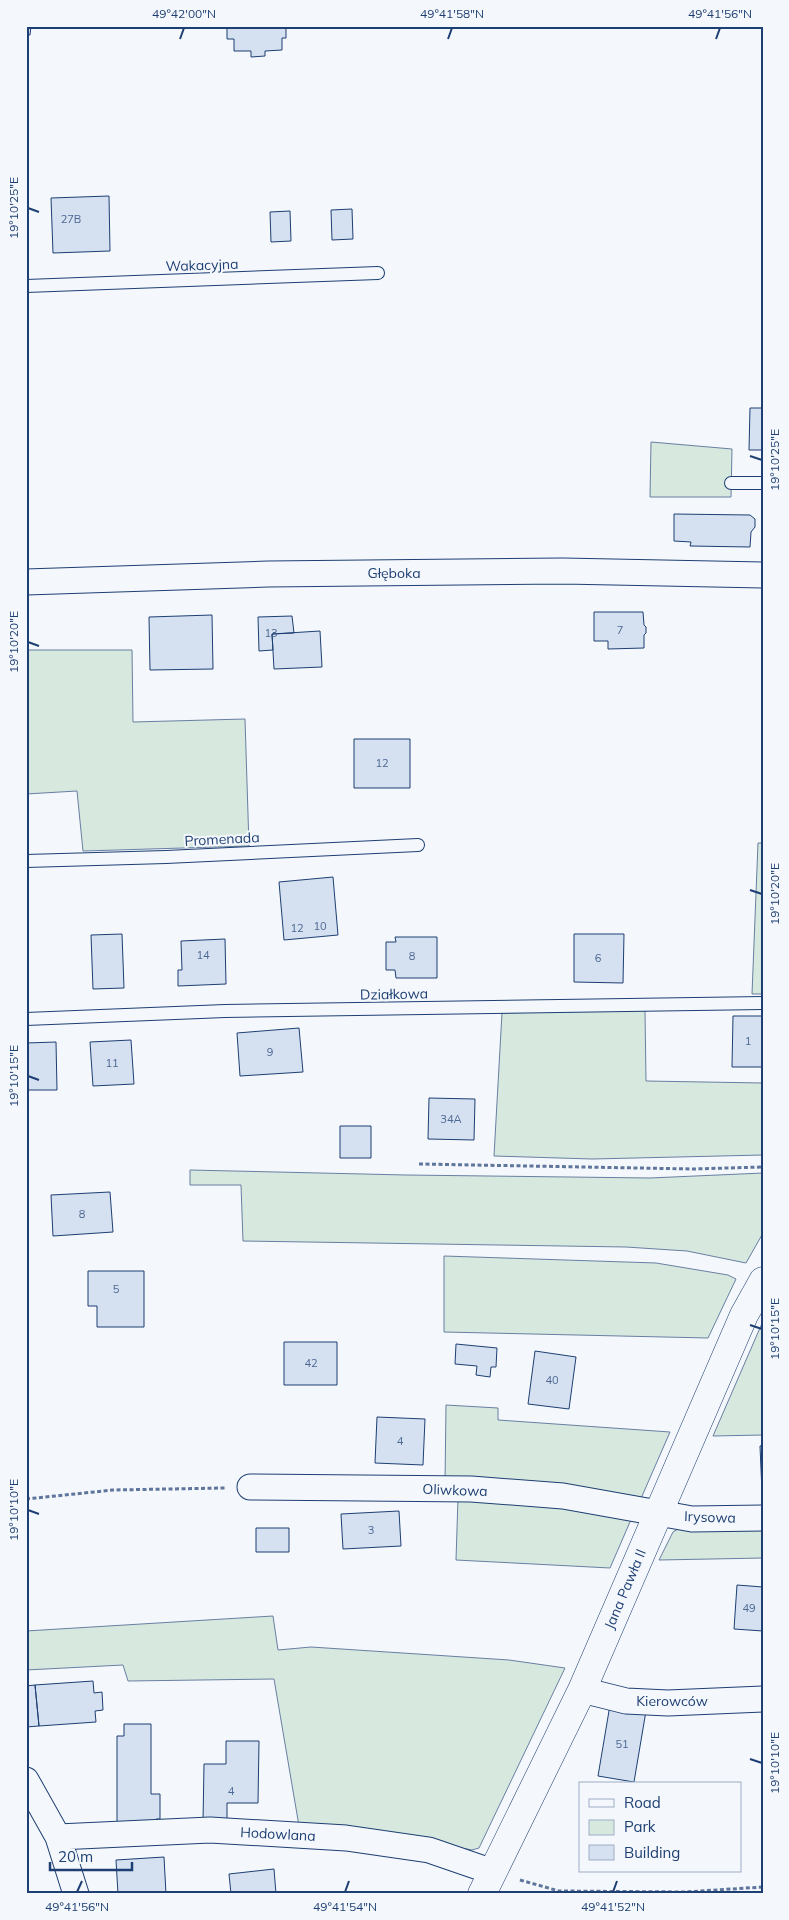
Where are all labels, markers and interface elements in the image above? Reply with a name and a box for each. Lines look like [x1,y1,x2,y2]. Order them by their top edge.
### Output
text: 49°42'00"N [152,6,216,21]
text: 49°41'58"N [420,6,484,21]
text: 49°41'56"N [688,6,752,21]
text: 19°10'25"E [6,177,21,239]
house number: 27B [61,212,81,226]
street label: Wakacyjna [165,255,239,275]
text: 19°10'25"E [767,429,782,491]
street label: Głęboka [367,564,421,582]
text: 19°10'20"E [6,611,21,673]
house number: 7 [617,623,623,637]
house number: 13 [264,626,278,640]
house number: 12 [375,756,389,770]
street label: Promenada [184,828,260,850]
text: 19°10'20"E [767,863,782,925]
house number: 10 [313,919,327,933]
house number: 12 [290,921,304,935]
house number: 14 [196,948,210,962]
house number: 8 [409,949,416,963]
house number: 6 [595,951,602,965]
street label: Działkowa [360,984,428,1004]
house number: 1 [745,1034,751,1048]
text: 19°10'15"E [6,1045,21,1107]
house number: 9 [267,1045,273,1059]
house number: 11 [105,1056,119,1070]
house number: 34A [440,1112,462,1126]
house number: 8 [79,1207,86,1221]
house number: 5 [113,1282,120,1296]
text: 19°10'15"E [767,1298,782,1360]
house number: 42 [304,1356,318,1370]
house number: 40 [545,1373,559,1387]
house number: 4 [397,1434,404,1448]
text: 19°10'10"E [6,1479,21,1541]
street label: Oliwkowa [422,1480,488,1500]
street label: Irysowa [684,1507,736,1527]
house number: 3 [368,1523,374,1537]
street label: Jana Pawła II [600,1546,650,1632]
house number: 49 [742,1601,756,1615]
street label: Kierowców [636,1692,708,1710]
text: 19°10'10"E [767,1732,782,1794]
house number: 51 [615,1737,629,1751]
legend [579,1782,742,1872]
house number: 4 [228,1784,235,1798]
text: Road [624,1793,661,1812]
text: Park [624,1817,656,1836]
street label: Hodowlana [240,1823,316,1845]
scale bar [50,1840,132,1872]
text: Building [624,1843,680,1862]
text: 20 m [58,1847,93,1866]
text: 49°41'56"N [45,1899,109,1914]
text: 49°41'54"N [313,1899,377,1914]
text: 49°41'52"N [581,1899,645,1914]

